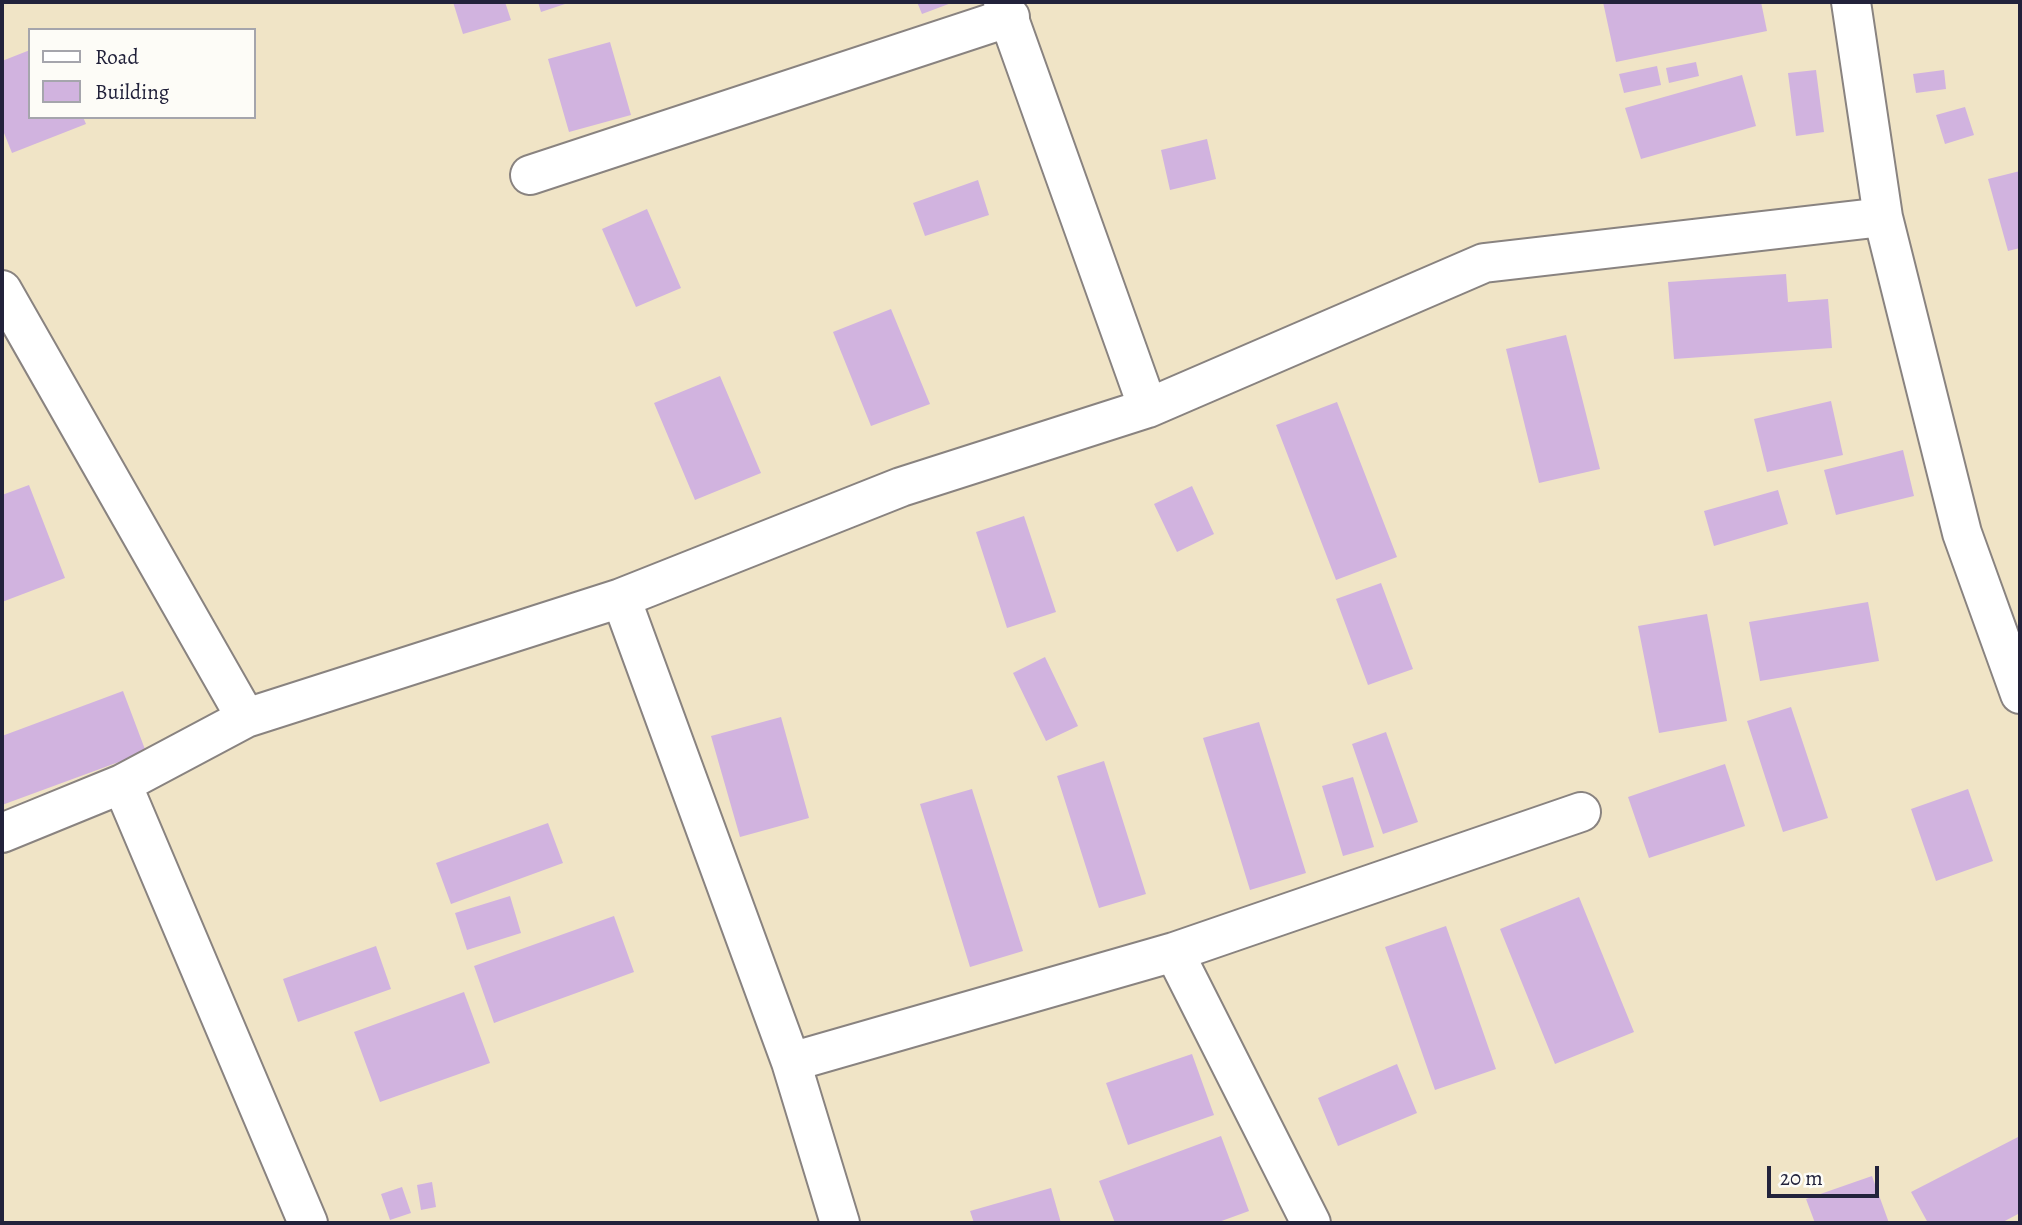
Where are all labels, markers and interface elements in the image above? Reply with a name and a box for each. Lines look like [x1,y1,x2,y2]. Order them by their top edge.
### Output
legend [28,28,256,119]
text: Road [95,43,139,71]
text: Building [95,78,169,106]
scale bar [1770,1152,1882,1196]
text: 20 m [1780,1164,1823,1192]

